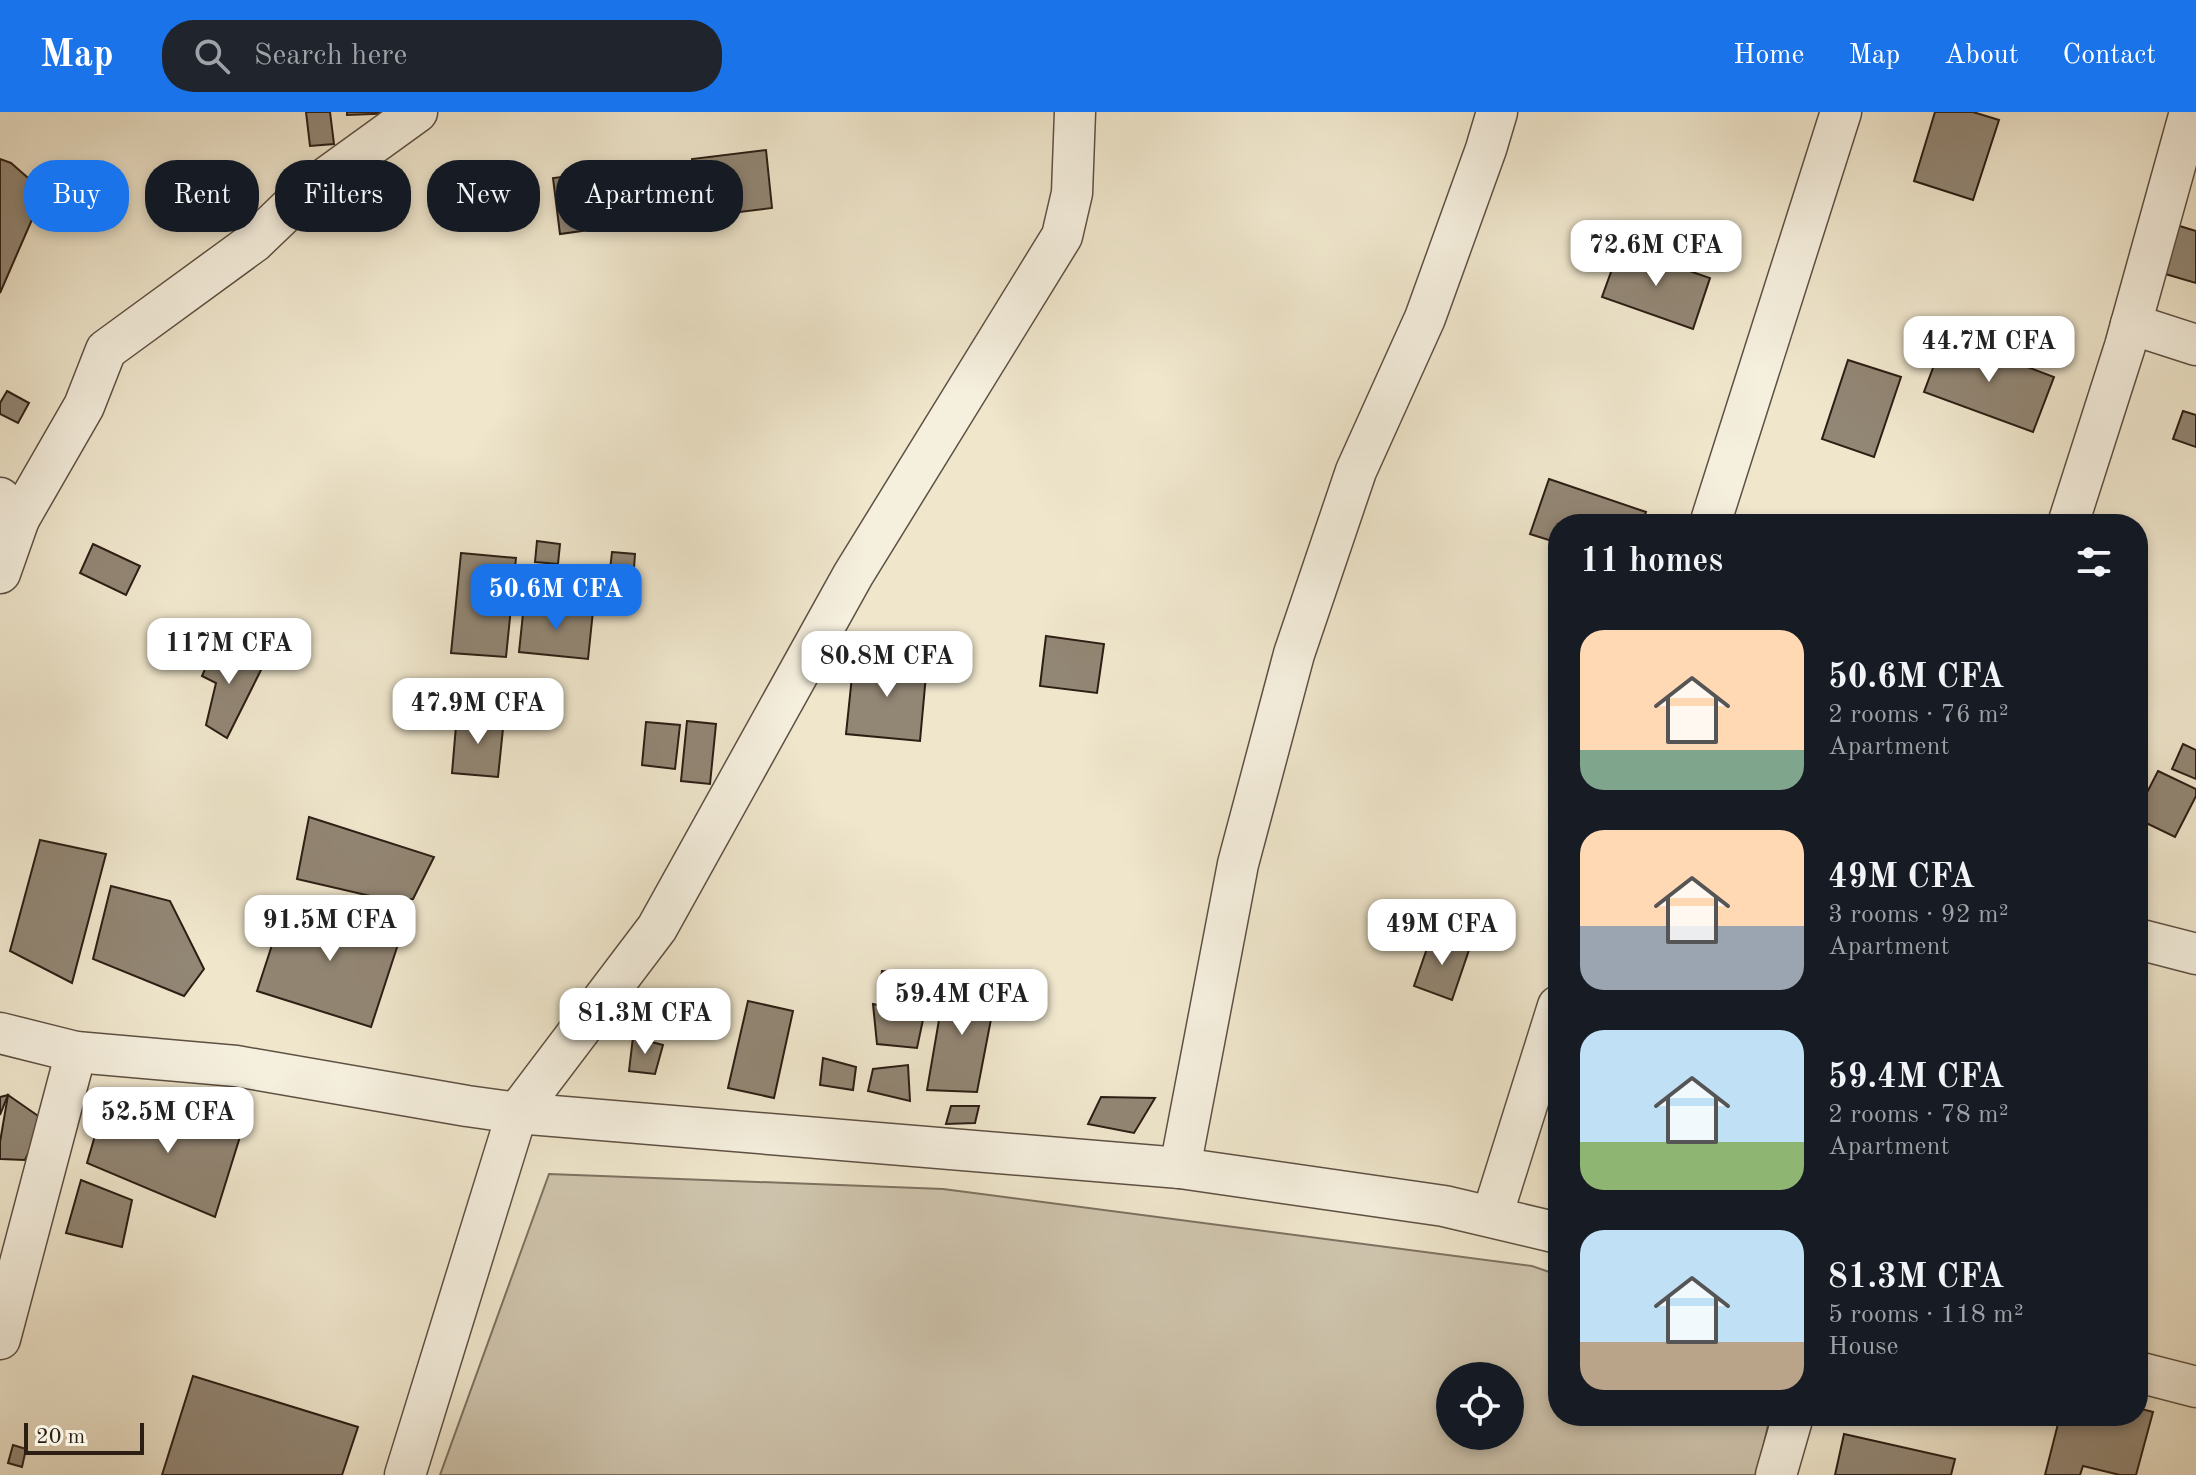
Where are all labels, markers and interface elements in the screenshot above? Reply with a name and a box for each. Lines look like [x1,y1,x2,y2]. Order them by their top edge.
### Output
search box [162,20,722,92]
icon: search [190,34,234,78]
text: Map [40,37,114,75]
text: Search here [254,41,407,71]
text: Home [1733,42,1804,70]
text: Map [1848,42,1900,70]
text: About [1944,42,2019,70]
text: Contact [2063,42,2156,70]
chip: Buy [24,160,129,232]
chip: Rent [145,160,259,232]
chip: Filters [275,160,411,232]
chip: New [427,160,540,232]
chip: Apartment [556,160,743,232]
pin: 72.6M CFA [1564,220,1748,288]
text: 72.6M CFA [1589,233,1723,259]
pin: 44.7M CFA [1897,316,2081,384]
text: 44.7M CFA [1922,329,2056,355]
icon: filters [2072,540,2116,584]
text: 11 homes [1580,545,1723,579]
pin: 50.6M CFA [464,564,648,632]
text: 50.6M CFA [489,577,623,603]
pin: 117M CFA [146,618,312,686]
text: 117M CFA [165,631,293,657]
pin: 80.8M CFA [795,631,979,699]
text: 80.8M CFA [820,644,954,670]
text: 50.6M CFA [1828,661,2004,695]
icon: home [1644,662,1740,758]
pin: 47.9M CFA [386,678,570,746]
text: 47.9M CFA [411,691,545,717]
text: 2 rooms · 76 m² [1828,702,2009,728]
text: Apartment [1828,734,1950,760]
text: 49M CFA [1828,861,1975,895]
icon: home [1644,862,1740,958]
pin: 91.5M CFA [238,895,422,963]
pin: 49M CFA [1368,899,1516,967]
text: 3 rooms · 92 m² [1828,902,2009,928]
text: 91.5M CFA [263,908,397,934]
text: 49M CFA [1386,912,1498,938]
text: Apartment [1828,934,1950,960]
pin: 59.4M CFA [870,969,1054,1037]
text: 59.4M CFA [895,982,1029,1008]
pin: 81.3M CFA [553,988,737,1056]
text: 81.3M CFA [578,1001,712,1027]
text: 59.4M CFA [1828,1061,2004,1095]
icon: home [1644,1062,1740,1158]
pin: 52.5M CFA [76,1087,260,1155]
text: 52.5M CFA [101,1100,235,1126]
text: 2 rooms · 78 m² [1828,1102,2009,1128]
text: Apartment [1828,1134,1950,1160]
text: 81.3M CFA [1828,1261,2004,1295]
icon: home [1644,1262,1740,1358]
text: 5 rooms · 118 m² [1828,1302,2024,1328]
text: House [1828,1334,1899,1360]
map controls [1436,1362,1524,1450]
button: locate [1436,1362,1524,1450]
scale bar [24,1419,144,1455]
text: 20 m [36,1426,85,1448]

